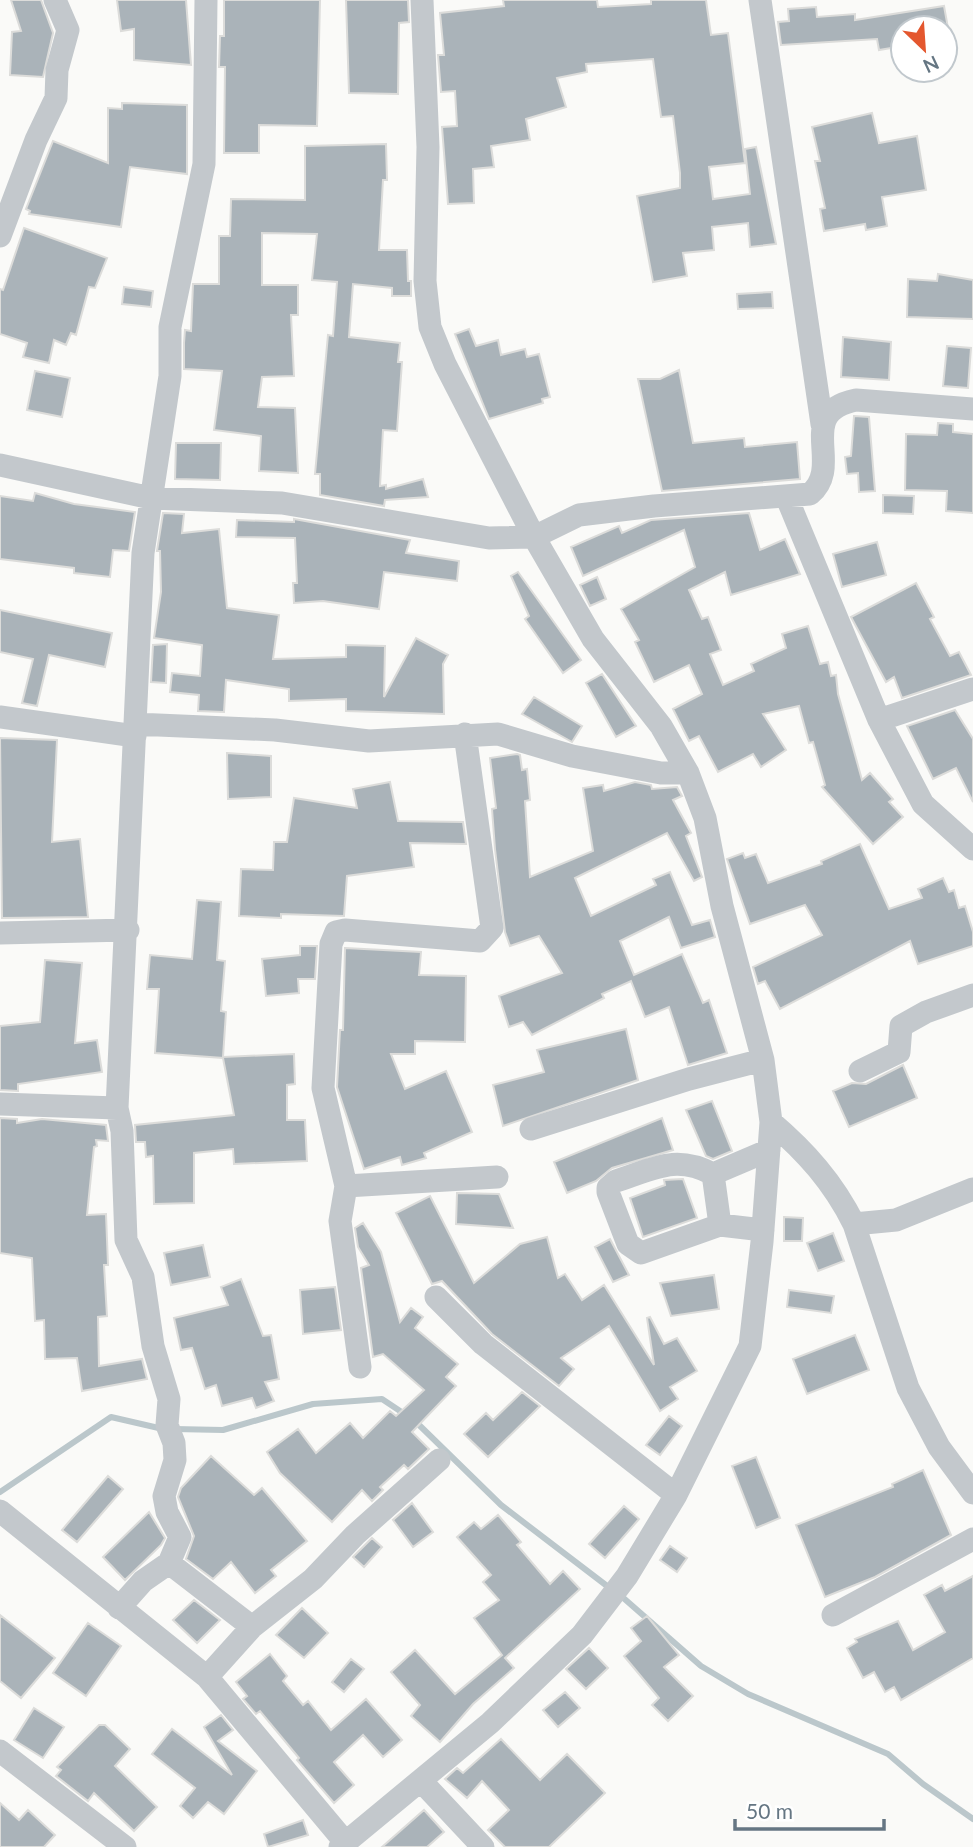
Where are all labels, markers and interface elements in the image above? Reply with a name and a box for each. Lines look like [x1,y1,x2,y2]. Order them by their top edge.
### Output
north arrow [889,14,959,84]
text: N [920,51,943,78]
scale bar [735,1787,884,1831]
text: 50 m [746,1798,793,1823]

